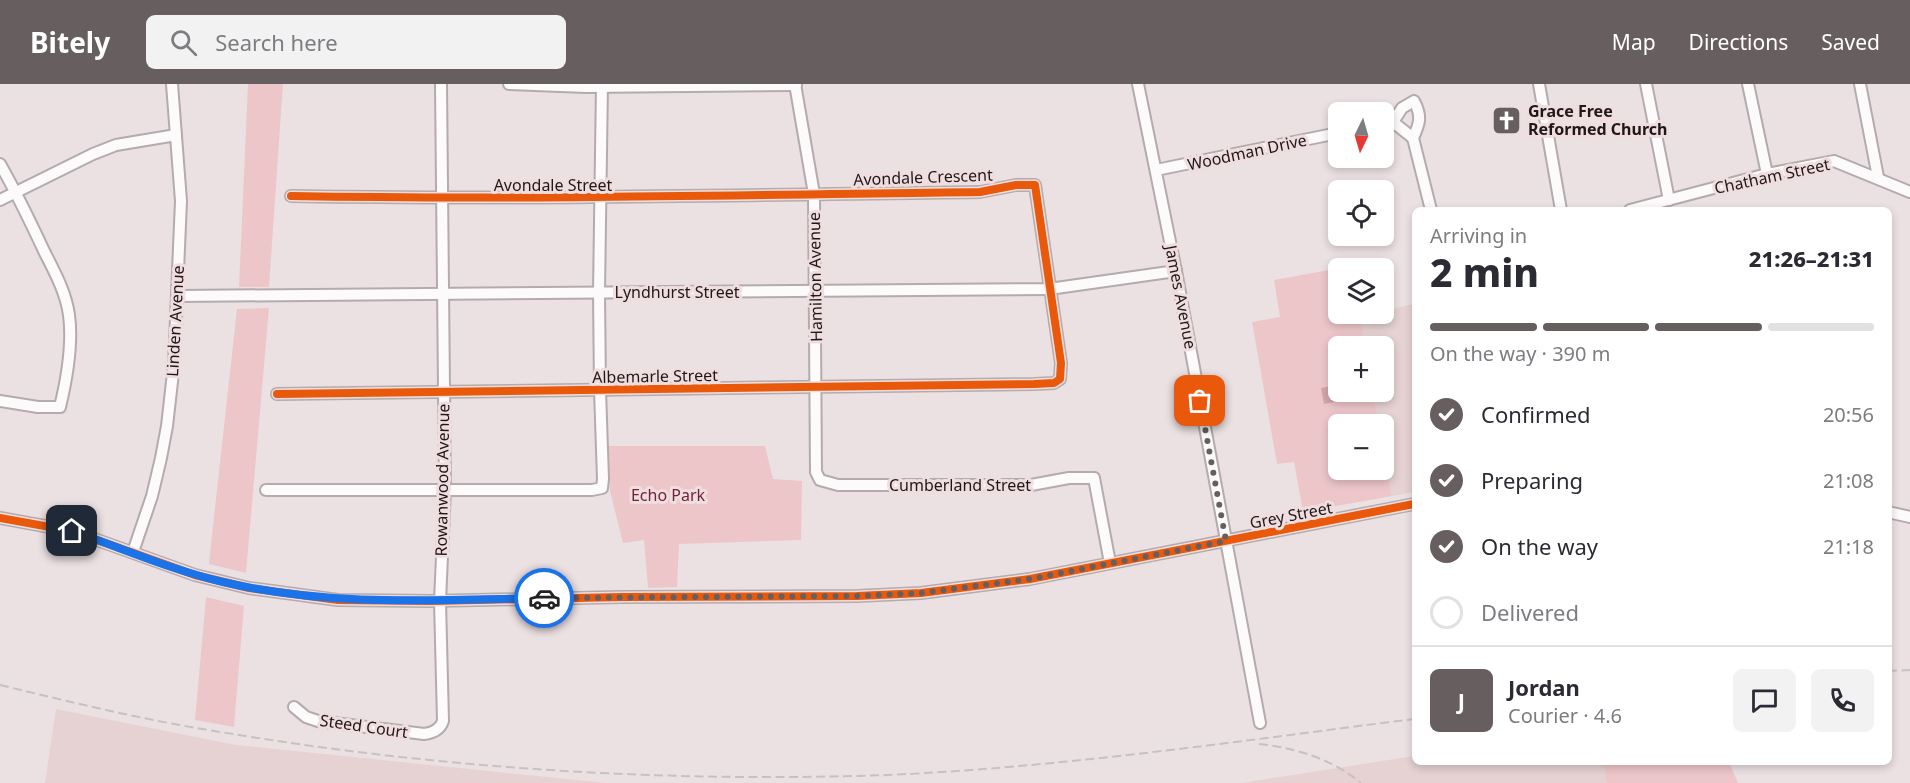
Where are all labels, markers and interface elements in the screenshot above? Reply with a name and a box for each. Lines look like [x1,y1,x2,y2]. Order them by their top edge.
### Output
search box [146,15,566,69]
text: Bitely [30,23,110,61]
icon: search [167,26,200,59]
text: Search here [215,27,338,57]
text: Map [1612,28,1656,56]
text: Directions [1689,28,1788,56]
text: Saved [1821,28,1880,56]
place label: Grace Free Reformed Church [1528,100,1667,140]
north arrow [1328,102,1394,168]
map controls [1328,102,1394,480]
church icon: Grace Free Reformed Church [1491,104,1523,136]
street label: Woodman Drive [1185,129,1309,175]
street label: Chatham Street [1712,153,1832,199]
street label: Avondale Crescent [853,164,993,190]
street label: Avondale Street [494,174,613,196]
button: locate [1328,180,1394,246]
street label: Hamilton Avenue [803,212,827,342]
text: Arriving in [1430,222,1527,249]
street label: James Avenue [1160,241,1202,351]
text: 21:26–21:31 [1749,243,1874,273]
text: 2 min [1430,245,1539,298]
button: layers [1328,258,1394,324]
street label: Linden Avenue [161,265,189,377]
street label: Lyndhurst Street [615,281,740,303]
button: + [1328,336,1394,402]
text: On the way · 390 m [1430,340,1610,367]
street label: Albemarle Street [592,364,718,388]
pin [1174,375,1225,426]
icon: bag [1183,384,1216,417]
icon: check [1430,398,1463,431]
text: Confirmed [1481,399,1591,429]
text: 20:56 [1823,401,1874,428]
street label: Rowanwood Avenue [430,403,454,557]
button: − [1328,414,1394,480]
icon: check [1430,464,1463,497]
text: Preparing [1481,465,1583,495]
text: 21:08 [1823,467,1874,494]
street label: Cumberland Street [889,474,1031,496]
park label: Echo Park [631,484,706,506]
street label: Grey Street [1248,496,1334,534]
pin [46,505,97,556]
icon: home [55,514,88,547]
icon: check [1430,530,1463,563]
text: On the way [1481,531,1598,561]
text: 21:18 [1823,533,1874,560]
courier [514,568,574,628]
icon: car [528,582,561,615]
text: Delivered [1481,597,1579,627]
button: chat [1733,669,1796,732]
button: phone [1811,669,1874,732]
text: Jordan [1508,672,1580,702]
text: J [1458,685,1465,715]
text: Courier · 4.6 [1508,702,1622,729]
street label: Steed Court [319,709,410,743]

